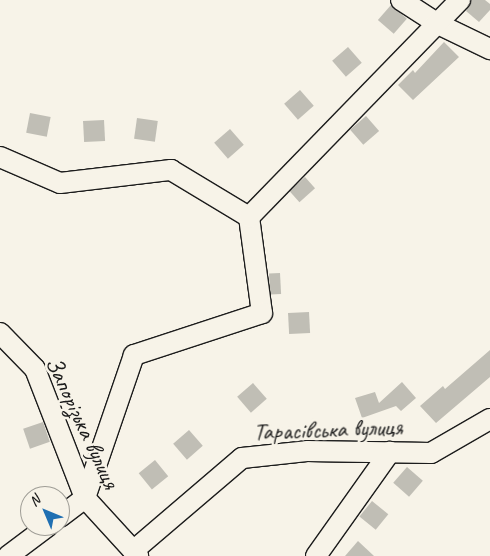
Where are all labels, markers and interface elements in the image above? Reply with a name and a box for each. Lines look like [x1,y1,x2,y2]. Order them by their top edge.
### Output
street label: Запорізька вулиця [39,352,125,494]
street label: Тарасівська вулиця [253,413,403,447]
north arrow [20,486,70,536]
text: N [26,492,44,510]

